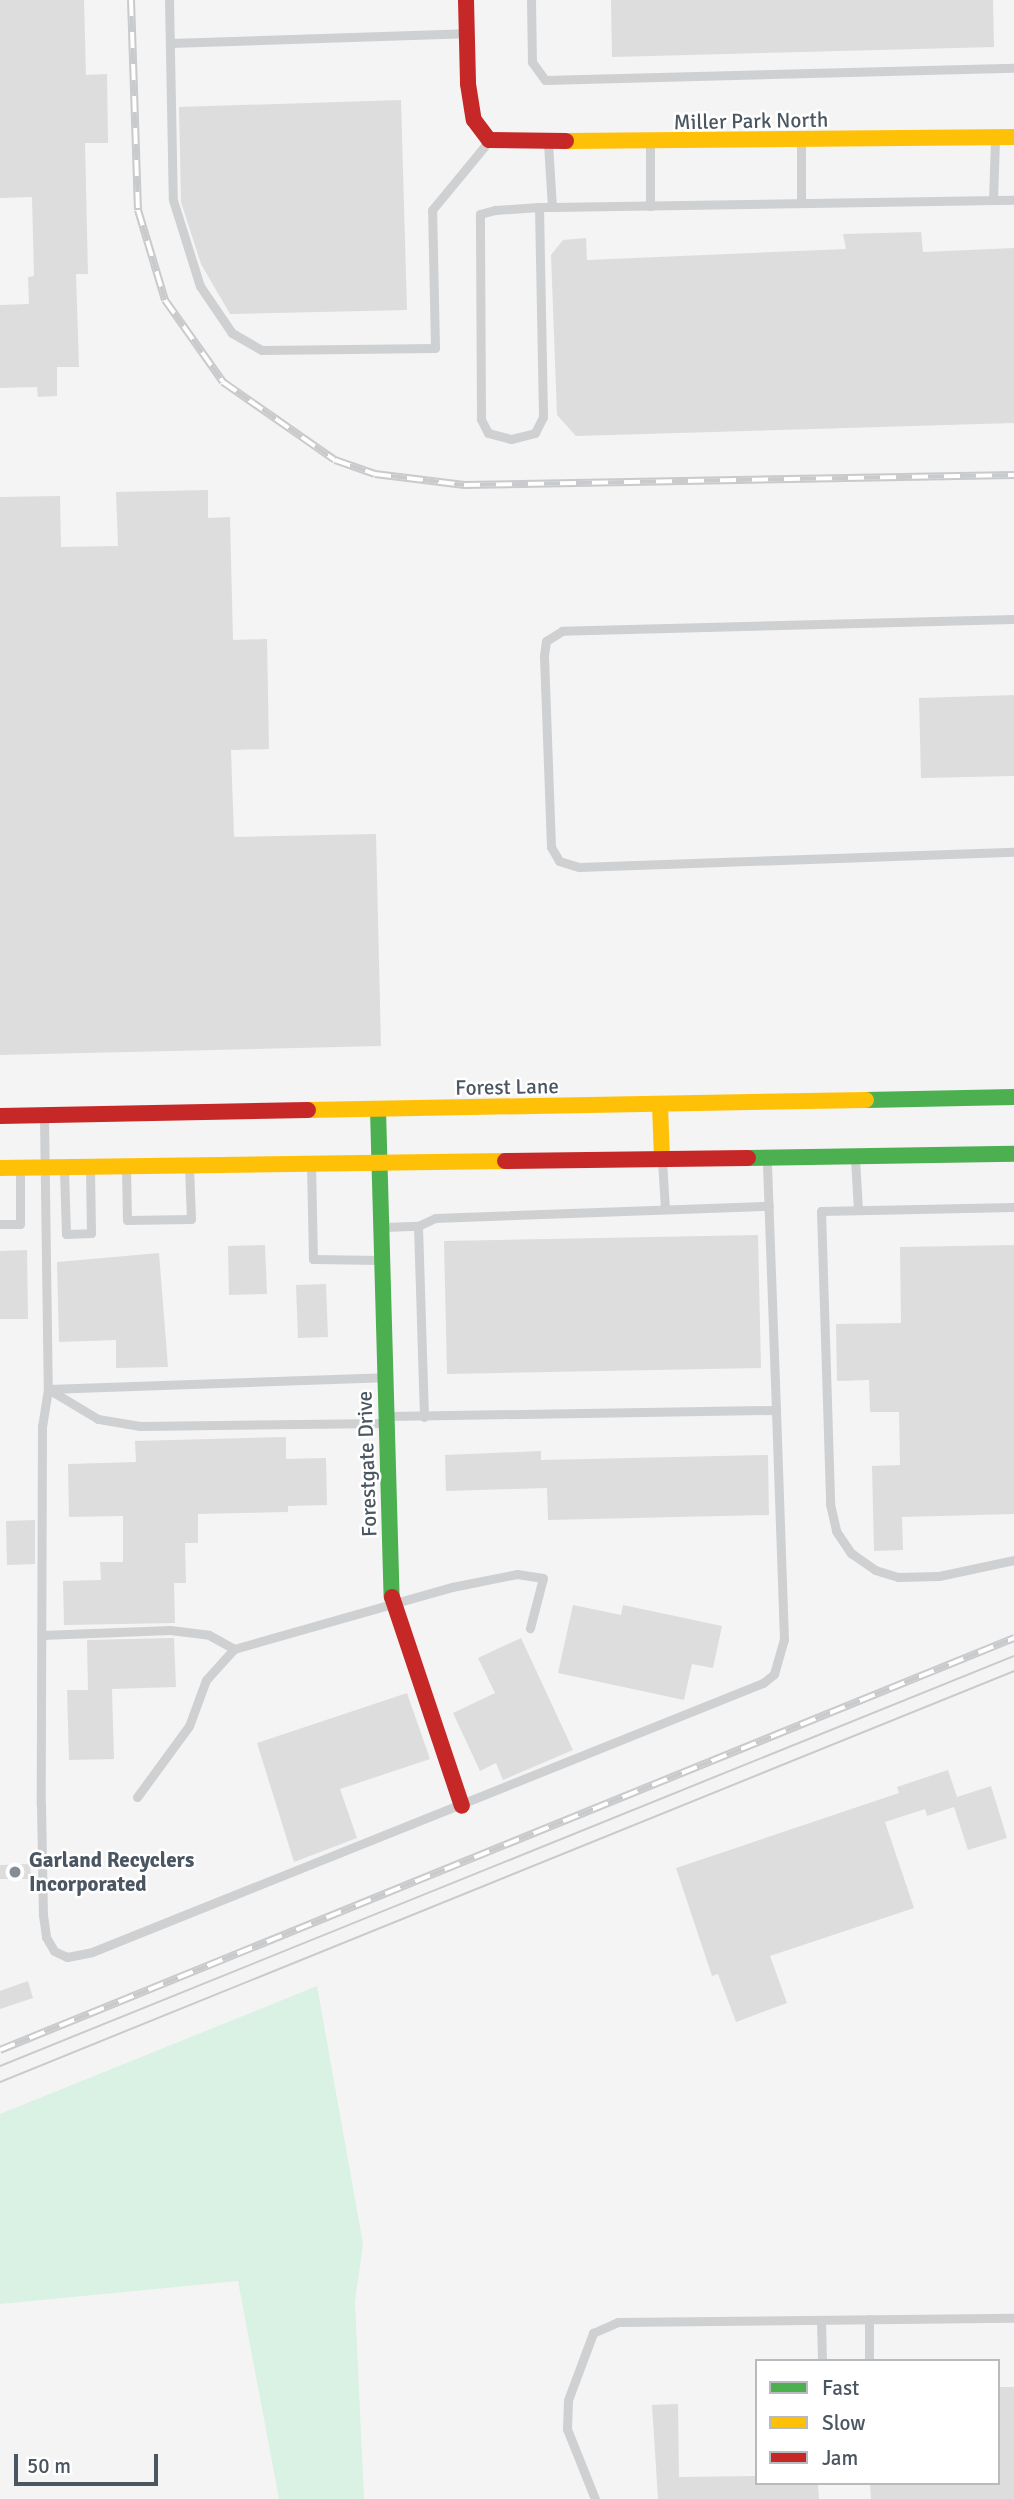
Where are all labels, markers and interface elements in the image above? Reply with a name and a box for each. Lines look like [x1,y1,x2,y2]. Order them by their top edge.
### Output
street label: Miller Park North [674,107,828,135]
street label: Forest Lane [455,1073,559,1101]
street label: Forestgate Drive [352,1390,382,1538]
place label: Garland Recyclers Incorporated [29,1847,194,1897]
marker: Garland Recyclers Incorporated [7,1864,23,1880]
legend [755,2359,1000,2485]
text: Fast [822,2375,859,2401]
text: Slow [822,2410,866,2436]
scale bar [18,2440,161,2484]
text: Jam [822,2445,858,2471]
text: 50 m [27,2453,71,2479]

